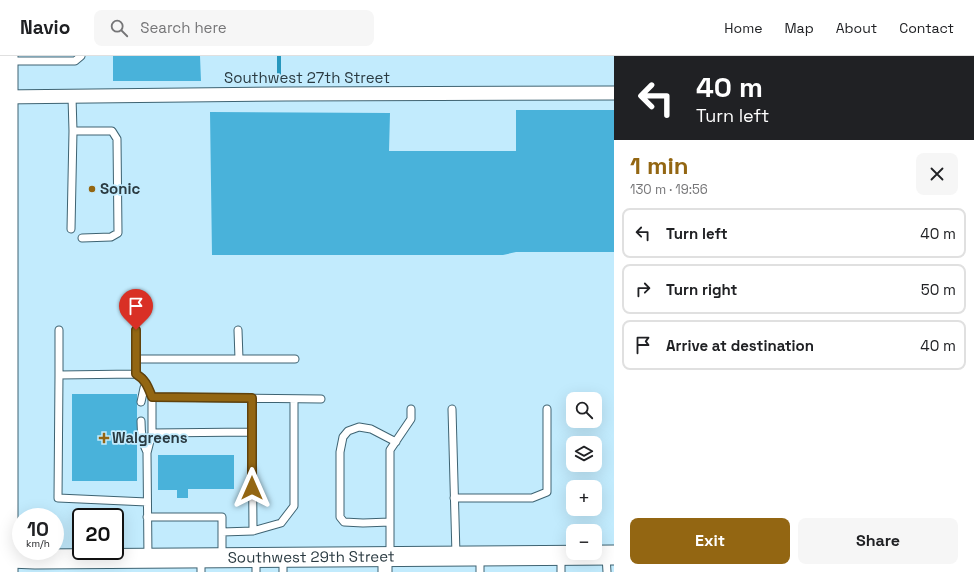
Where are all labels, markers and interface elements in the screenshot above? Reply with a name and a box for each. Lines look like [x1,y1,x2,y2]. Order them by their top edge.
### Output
search box [94,10,374,46]
text: Navio [20,15,70,40]
icon: search [108,17,130,39]
text: Search here [140,18,227,37]
text: Home [724,19,762,37]
text: Map [784,19,814,37]
text: About [836,19,877,37]
text: Contact [899,19,954,37]
street label: Southwest 27th Street [224,68,390,87]
text: 40 m [696,69,763,105]
icon: left [630,72,682,124]
text: Turn left [696,104,769,127]
text: 1 min [630,150,689,181]
button: close [916,153,958,195]
place label: Sonic [100,179,141,198]
text: 130 m · 19:56 [630,181,708,198]
marker: Sonic [87,184,97,194]
icon: left [632,222,654,244]
text: Turn left [666,224,728,243]
text: 40 m [920,224,956,243]
icon: right [632,278,654,300]
text: Turn right [666,280,737,299]
text: 50 m [921,280,956,299]
pin [119,289,153,330]
icon: arrive [125,295,147,317]
icon: arrive [632,334,654,356]
text: Arrive at destination [666,336,814,355]
text: 40 m [920,336,956,355]
map controls [566,392,602,560]
button: search [566,392,602,428]
place label: Walgreens [112,428,188,447]
marker: Walgreens [99,433,109,443]
button: layers [566,436,602,472]
position arrow [231,467,273,509]
button: + [566,480,602,516]
speed limit sign: 20 [72,508,124,560]
text: 10 [27,516,49,542]
button: Exit [630,518,790,564]
button: Share [798,518,958,564]
button: − [566,524,602,560]
text: km/h [26,537,50,550]
street label: Southwest 29th Street [228,547,395,567]

